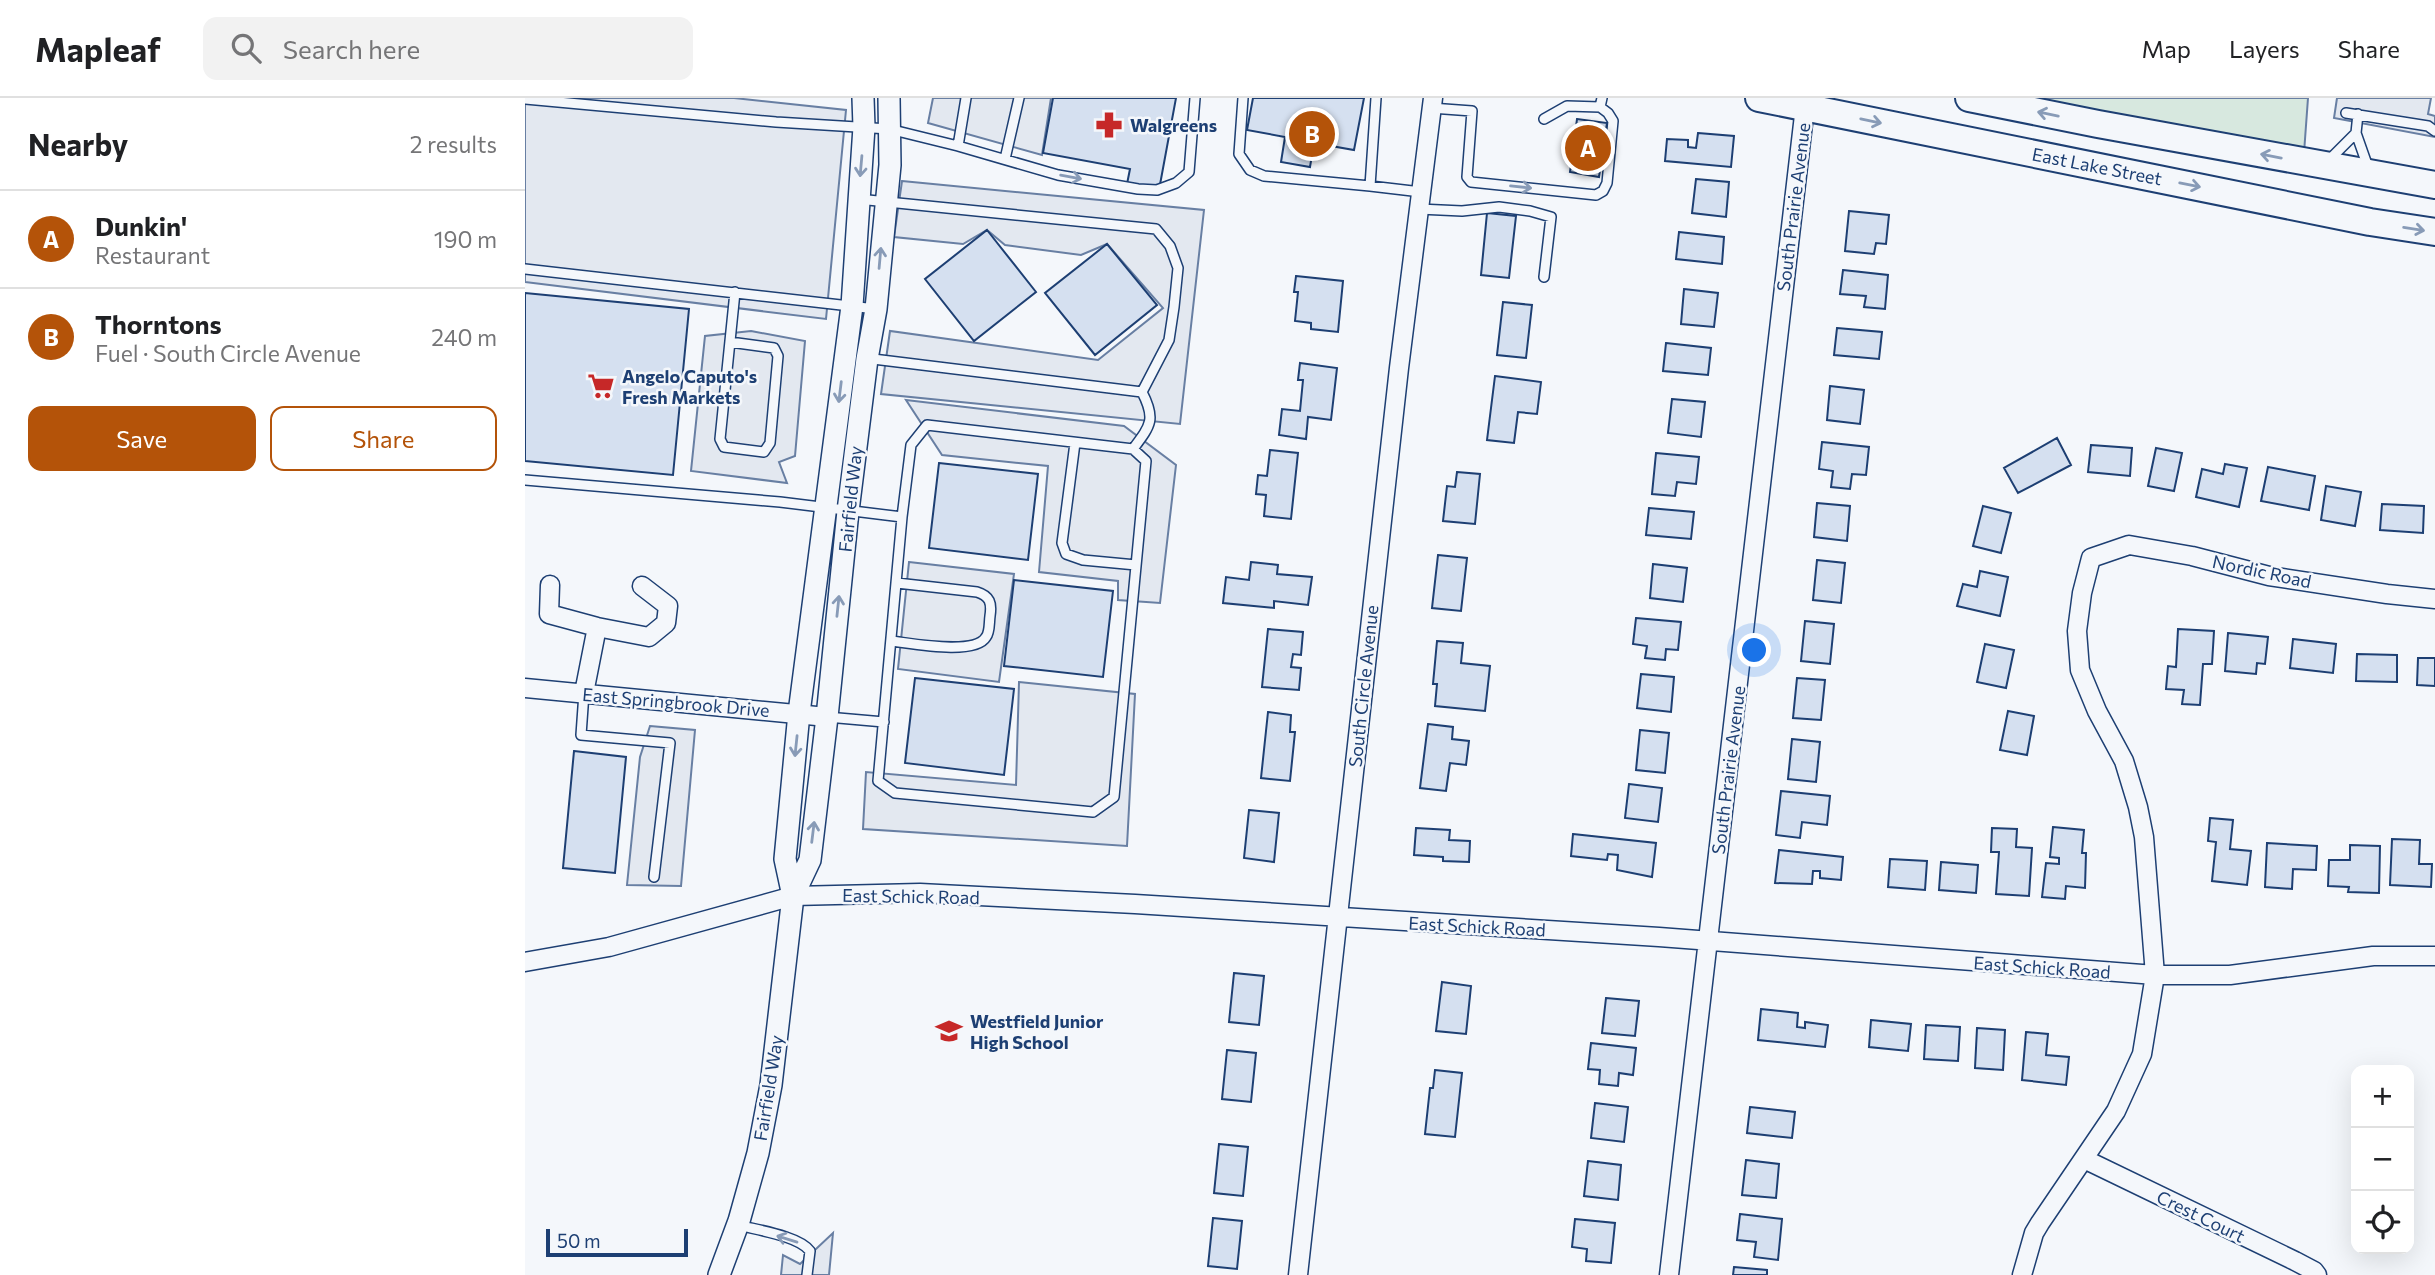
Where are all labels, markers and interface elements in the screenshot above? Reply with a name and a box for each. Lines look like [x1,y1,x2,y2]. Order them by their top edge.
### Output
search box [203,17,693,80]
text: Mapleaf [35,28,161,69]
icon: search [227,29,265,67]
text: Search here [283,33,420,64]
text: Map [2142,34,2191,63]
text: Layers [2229,34,2300,63]
text: Share [2338,34,2400,63]
one-way arrow [2037,107,2060,120]
pin: B [1289,108,1335,160]
pharmacy icon: Walgreens [1094,110,1124,140]
place label: Walgreens [1130,114,1217,136]
one-way arrow [1859,114,1882,128]
street label: South Prairie Avenue [1772,121,1814,293]
pin: A [1565,122,1611,174]
text: Nearby [28,125,128,162]
text: 2 results [410,130,497,158]
street label: East Lake Street [2030,143,2164,189]
one-way arrow [2260,149,2283,163]
one-way arrow [854,154,867,177]
one-way arrow [1059,171,1082,184]
one-way arrow [2178,179,2201,193]
one-way arrow [1509,181,1531,194]
text: Dunkin' [95,210,187,241]
one-way arrow [2402,223,2425,236]
text: A [43,225,59,253]
text: 190 m [434,225,497,253]
text: Restaurant [95,241,210,269]
one-way arrow [874,247,887,270]
text: Thorntons [95,308,222,339]
text: B [43,323,59,351]
text: 240 m [431,323,497,351]
text: Fuel · South Circle Avenue [95,339,361,367]
place label: Angelo Caputo's Fresh Markets [622,365,757,408]
supermarket icon: Angelo Caputo's Fresh Markets [586,371,616,401]
one-way arrow [833,381,846,403]
button: Save [28,406,256,471]
button: Share [270,406,497,471]
street label: Fairfield Way [833,445,867,553]
street label: Nordic Road [2210,550,2314,592]
one-way arrow [832,595,845,617]
street label: South Circle Avenue [1344,604,1382,768]
your location [1737,633,1771,667]
street label: East Springbrook Drive [581,683,771,721]
street label: South Prairie Avenue [1707,684,1749,856]
one-way arrow [789,734,802,757]
one-way arrow [807,821,820,844]
street label: East Schick Road [842,884,980,908]
street label: East Schick Road [1408,911,1546,941]
street label: East Schick Road [1973,951,2111,983]
place label: Westfield Junior High School [970,1010,1104,1053]
school or university icon: Westfield Junior High School [934,1016,964,1046]
street label: Fairfield Way [749,1034,787,1142]
map controls [2351,1065,2414,1254]
button: + [2351,1065,2414,1128]
button: − [2351,1128,2414,1191]
street label: Crest Court [2153,1185,2249,1247]
button: locate [2351,1191,2414,1254]
scale bar [546,1226,688,1258]
text: 50 m [557,1229,601,1252]
one-way arrow [776,1231,798,1244]

